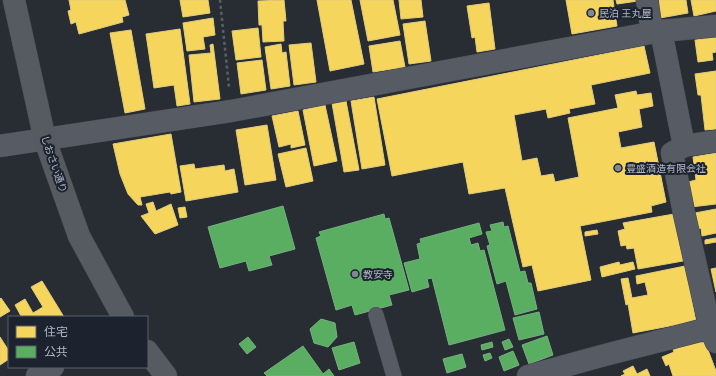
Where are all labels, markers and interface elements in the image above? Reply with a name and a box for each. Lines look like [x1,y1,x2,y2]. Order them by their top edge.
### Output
place label: 民泊 王丸屋 [599,7,651,20]
marker: 民泊 王丸屋 [586,8,596,18]
street label: しおさい通り [38,134,70,194]
place label: 豊盛酒造有限会社 [626,162,706,175]
marker: 豊盛酒造有限会社 [613,163,623,173]
place label: 教安寺 [363,268,393,281]
marker: 教安寺 [350,269,360,279]
legend [8,316,148,368]
text: 住宅 [44,325,68,339]
text: 公共 [44,345,68,359]

